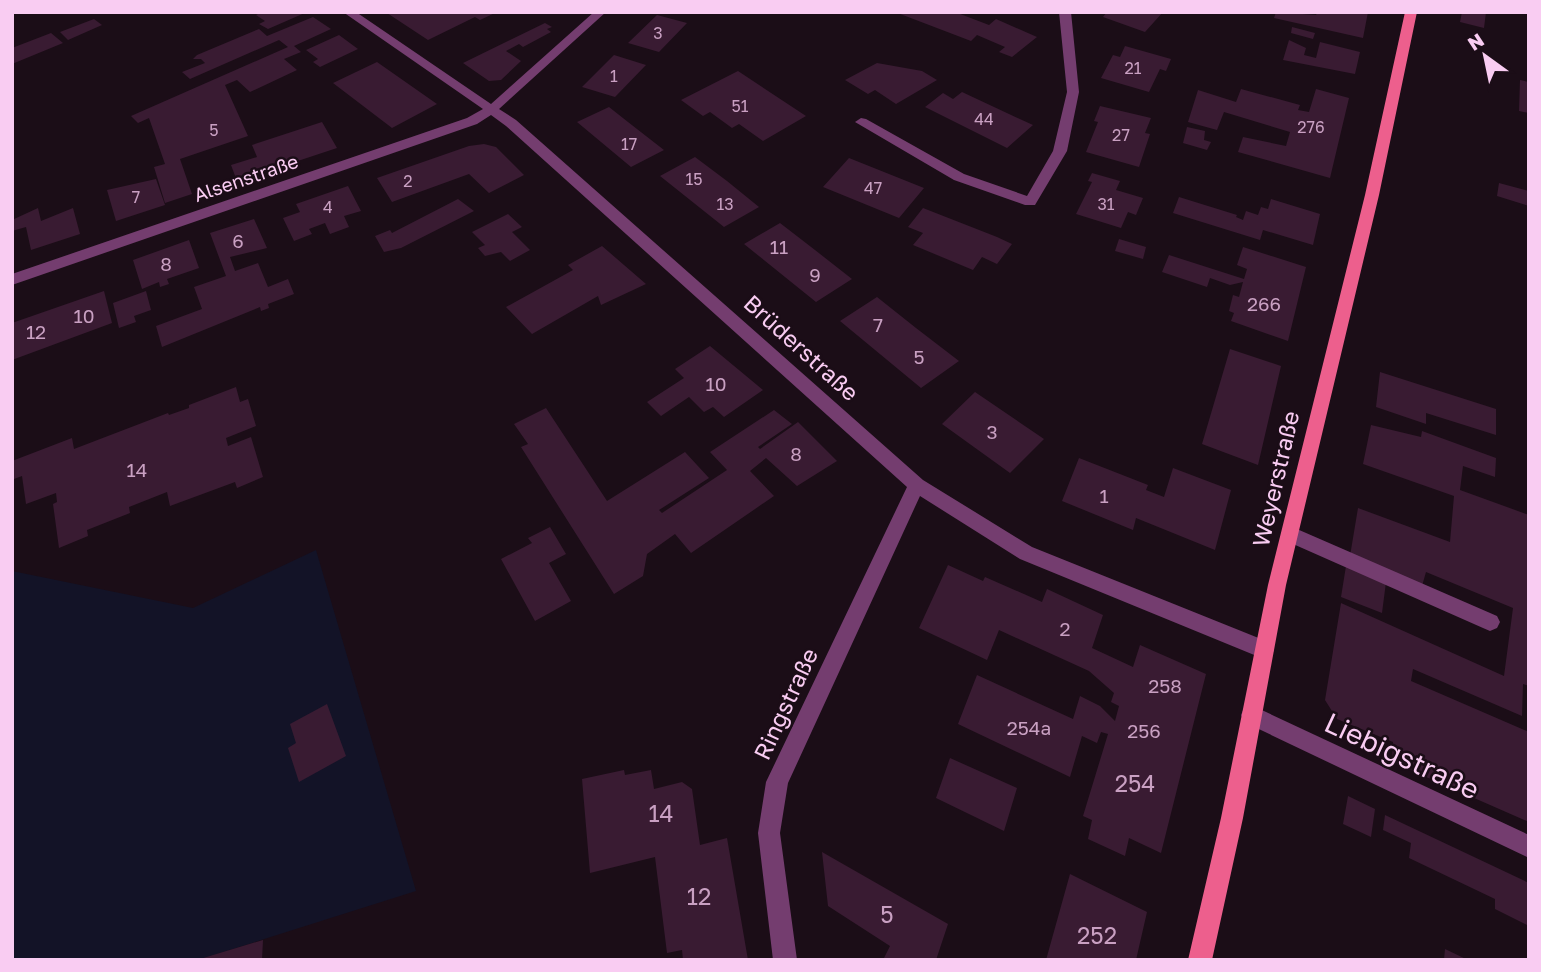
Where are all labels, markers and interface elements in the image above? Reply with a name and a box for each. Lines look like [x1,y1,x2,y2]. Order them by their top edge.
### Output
north arrow [1450,21,1520,91]
house number: 3 [653,23,663,43]
text: N [1463,28,1488,55]
house number: 21 [1124,58,1142,78]
house number: 1 [610,66,618,86]
house number: 51 [731,96,749,116]
house number: 44 [974,109,994,129]
house number: 276 [1297,117,1325,137]
house number: 5 [209,120,219,140]
house number: 27 [1112,125,1130,145]
house number: 17 [621,134,637,154]
street label: Alsenstraße [191,149,301,206]
house number: 15 [685,169,703,189]
house number: 2 [403,171,413,191]
house number: 47 [864,178,882,198]
house number: 7 [132,187,140,207]
house number: 13 [716,194,734,214]
house number: 31 [1097,194,1115,214]
house number: 4 [323,197,333,217]
house number: 6 [232,229,244,252]
house number: 11 [770,235,788,258]
house number: 8 [160,252,172,275]
house number: 9 [809,263,821,286]
street label: Brüderstraße [739,288,865,406]
house number: 266 [1247,292,1281,315]
house number: 10 [74,304,95,327]
house number: 7 [873,313,883,336]
house number: 12 [26,320,46,343]
house number: 5 [913,345,925,368]
house number: 10 [706,372,727,395]
street label: Weyerstraße [1246,408,1304,549]
house number: 3 [986,420,998,443]
house number: 8 [790,442,802,465]
house number: 14 [127,458,147,481]
house number: 1 [1099,484,1109,507]
house number: 2 [1059,617,1071,640]
street label: Ringstraße [747,643,823,764]
house number: 258 [1148,674,1182,697]
street label: Liebigstraße [1320,705,1485,806]
house number: 254a [1007,716,1051,739]
house number: 256 [1127,719,1161,742]
house number: 254 [1115,769,1155,797]
house number: 14 [648,799,674,827]
house number: 12 [687,882,711,910]
house number: 5 [880,900,894,928]
house number: 252 [1077,921,1117,949]

